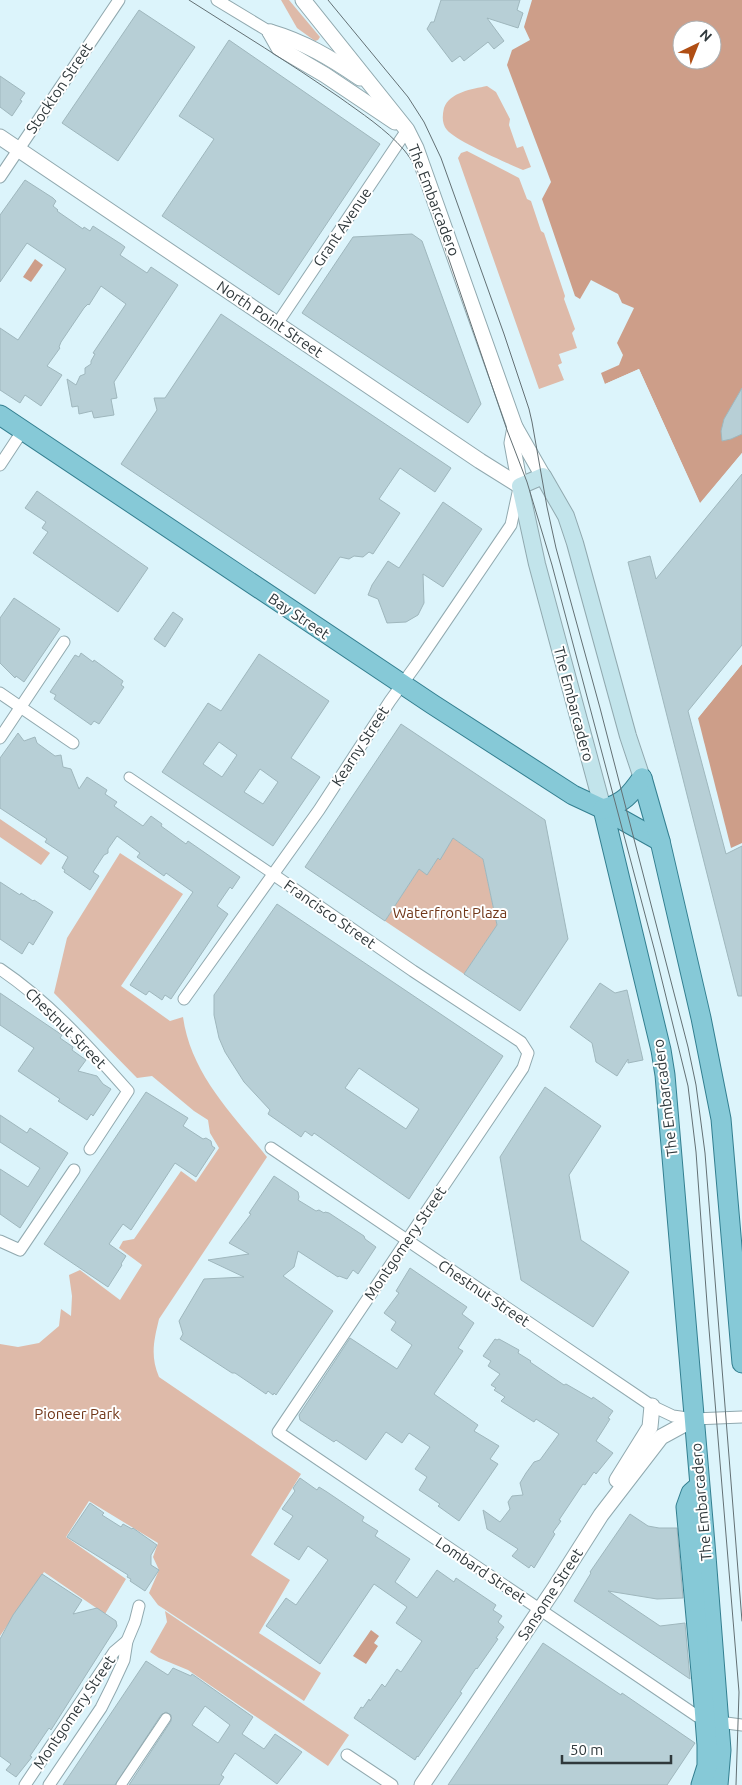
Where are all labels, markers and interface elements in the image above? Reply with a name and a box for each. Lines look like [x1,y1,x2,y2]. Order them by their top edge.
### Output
north arrow [672,20,722,70]
text: N [697,26,715,45]
street label: Stockton Street [22,39,96,137]
street label: The Embarcadero [405,142,463,258]
street label: Grant Avenue [309,184,375,270]
street label: North Point Street [214,277,326,361]
street label: Bay Street [265,589,333,643]
street label: The Embarcadero [550,645,598,763]
street label: Kearny Street [328,703,392,789]
street label: Francisco Street [281,876,379,952]
park label: Waterfront Plaza [393,904,507,921]
street label: Chestnut Street [22,984,110,1072]
street label: The Embarcadero [649,1038,681,1158]
street label: Montgomery Street [361,1183,449,1303]
street label: Chestnut Street [435,1256,533,1330]
park label: Pioneer Park [34,1405,120,1422]
street label: The Embarcadero [687,1442,715,1562]
street label: Lombard Street [432,1533,530,1607]
street label: Sansome Street [514,1545,586,1643]
street label: Montgomery Street [30,1652,118,1772]
scale bar [562,1732,671,1764]
text: 50 m [570,1741,603,1758]

